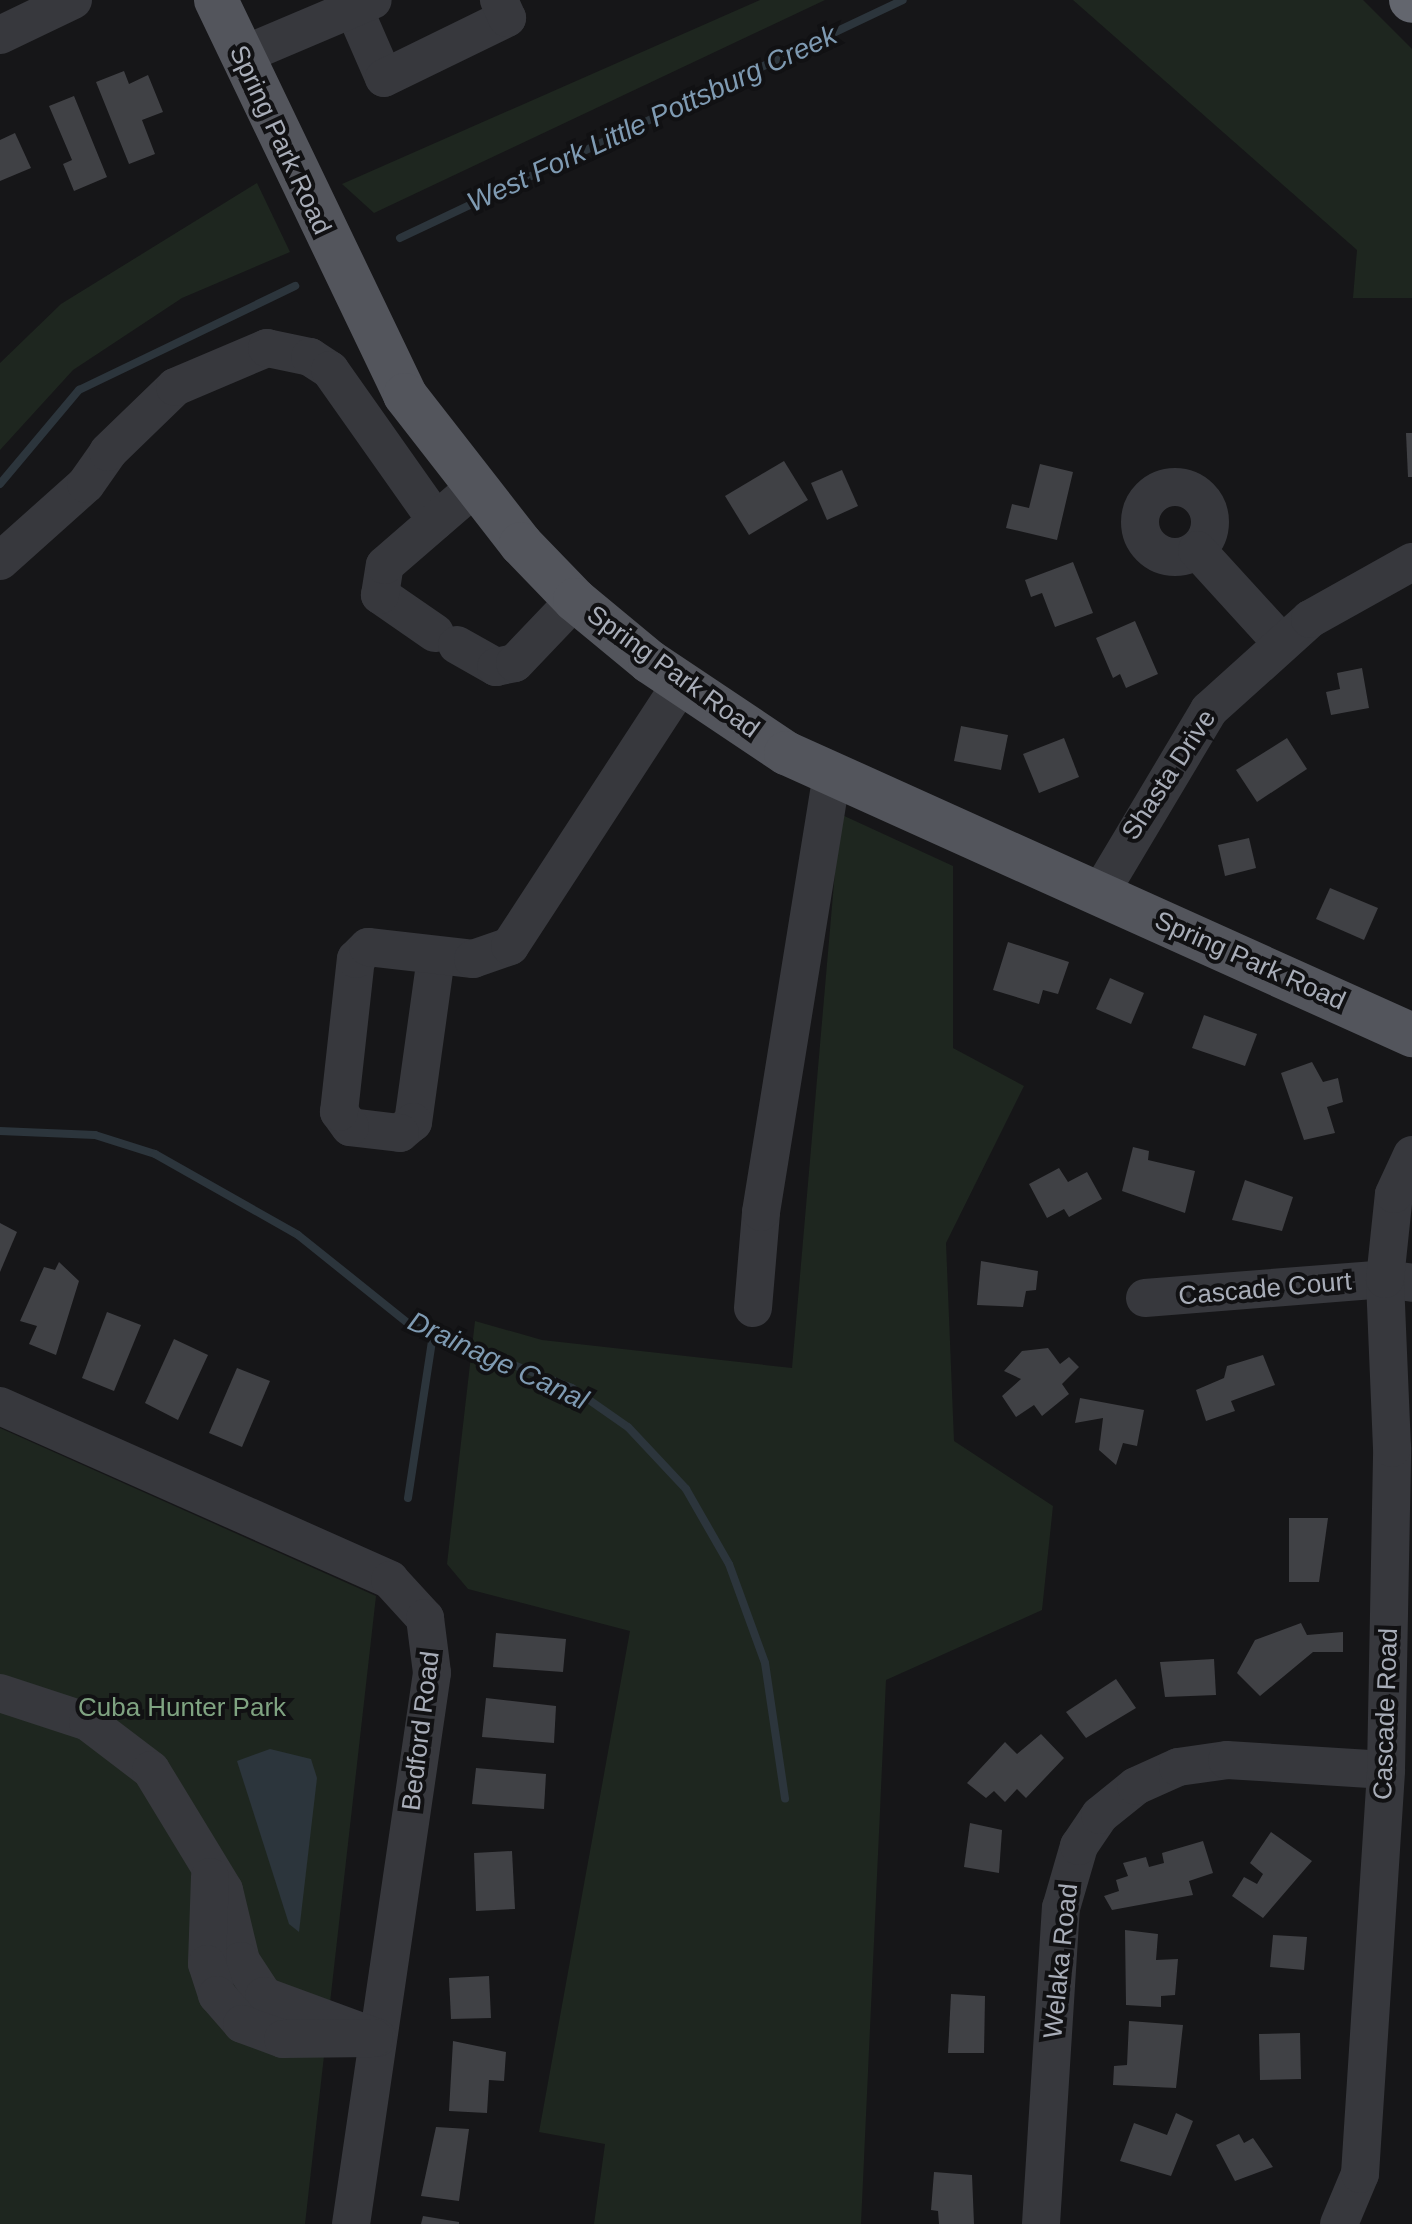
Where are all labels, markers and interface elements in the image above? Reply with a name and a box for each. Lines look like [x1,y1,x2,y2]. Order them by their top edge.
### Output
water label: West Fork Little Pottsburg Creek [462,18,842,220]
street label: Spring Park Road [222,40,338,240]
street label: Spring Park Road [581,599,765,745]
street label: Shasta Drive [1115,704,1223,846]
street label: Spring Park Road [1150,905,1350,1017]
street label: Cascade Court [1177,1266,1353,1312]
water label: Drainage Canal [403,1305,593,1417]
street label: Cascade Road [1367,1628,1405,1800]
street label: Bedford Road [396,1649,446,1813]
park label: Cuba Hunter Park [78,1692,286,1724]
street label: Welaka Road [1037,1882,1085,2040]

